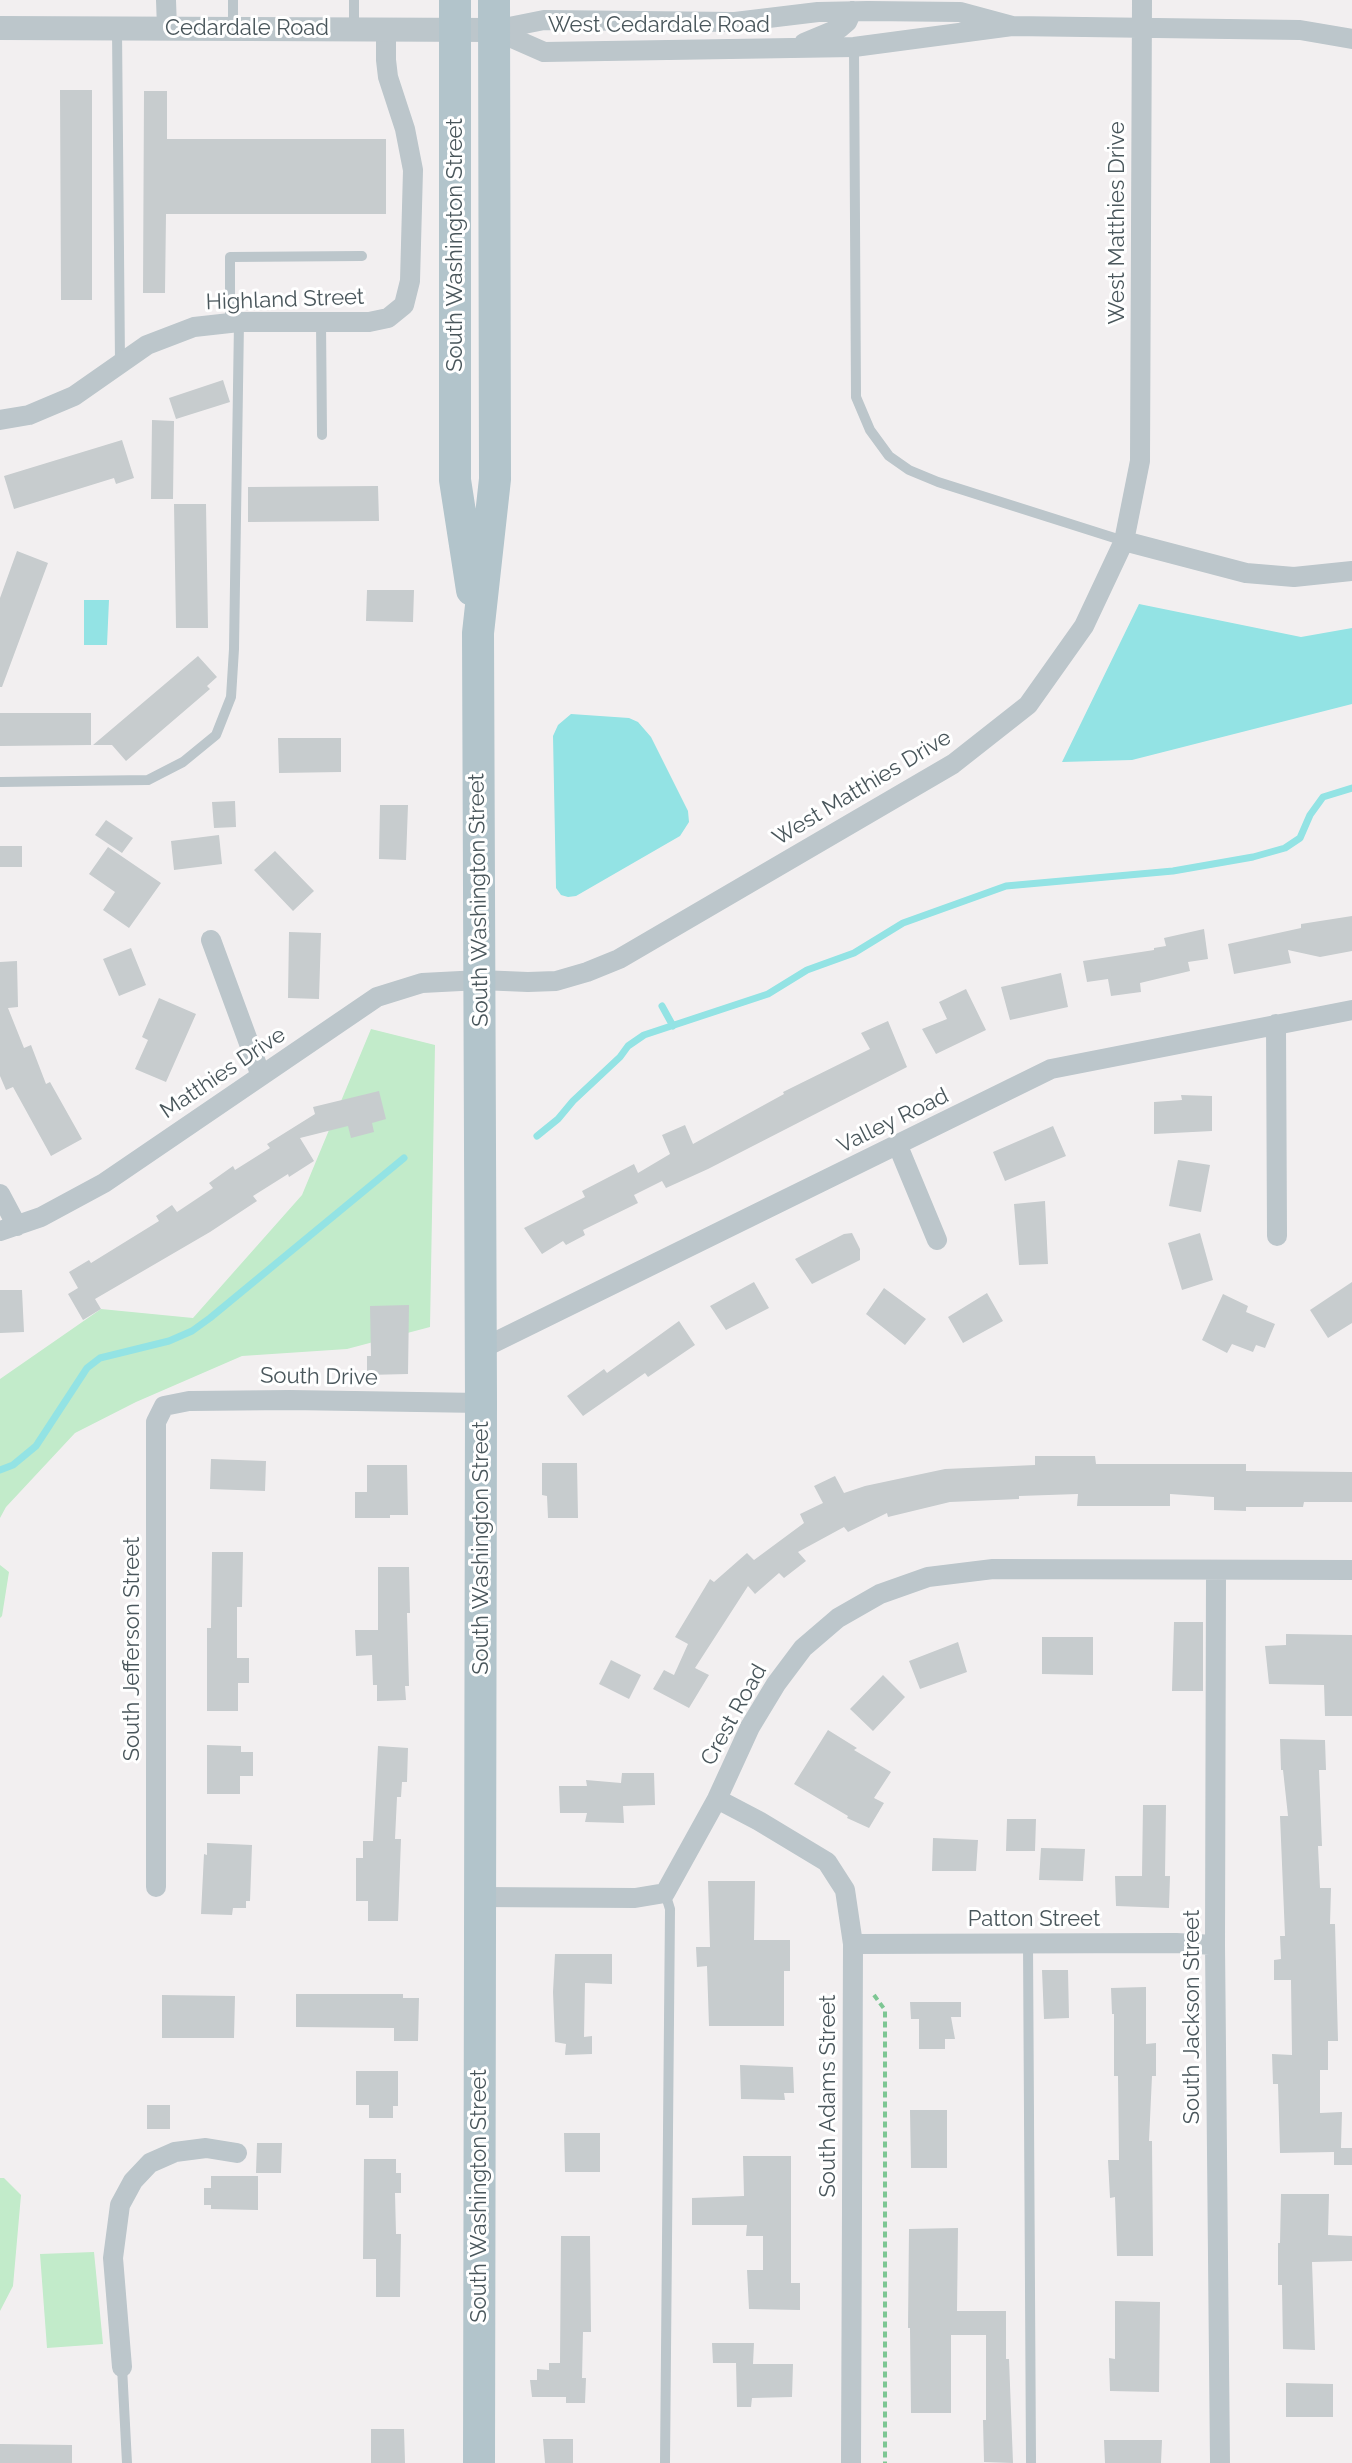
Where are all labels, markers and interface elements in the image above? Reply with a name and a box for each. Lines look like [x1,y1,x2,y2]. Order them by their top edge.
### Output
street label: West Cedardale Road [548,12,770,38]
street label: Cedardale Road [165,15,329,41]
street label: South Washington Street [442,118,468,372]
street label: West Matthies Drive [1104,121,1130,325]
street label: Highland Street [205,284,365,316]
street label: West Matthies Drive [768,724,956,852]
street label: South Washington Street [464,773,494,1027]
street label: Matthies Drive [155,1021,291,1125]
street label: Valley Road [833,1083,953,1159]
street label: South Drive [260,1363,378,1391]
street label: South Washington Street [468,1421,494,1675]
street label: South Jefferson Street [119,1537,145,1761]
street label: Crest Road [695,1660,773,1770]
street label: Patton Street [968,1906,1100,1932]
street label: South Jackson Street [1179,1910,1205,2124]
street label: South Adams Street [815,1995,841,2197]
street label: South Washington Street [466,2069,492,2323]

